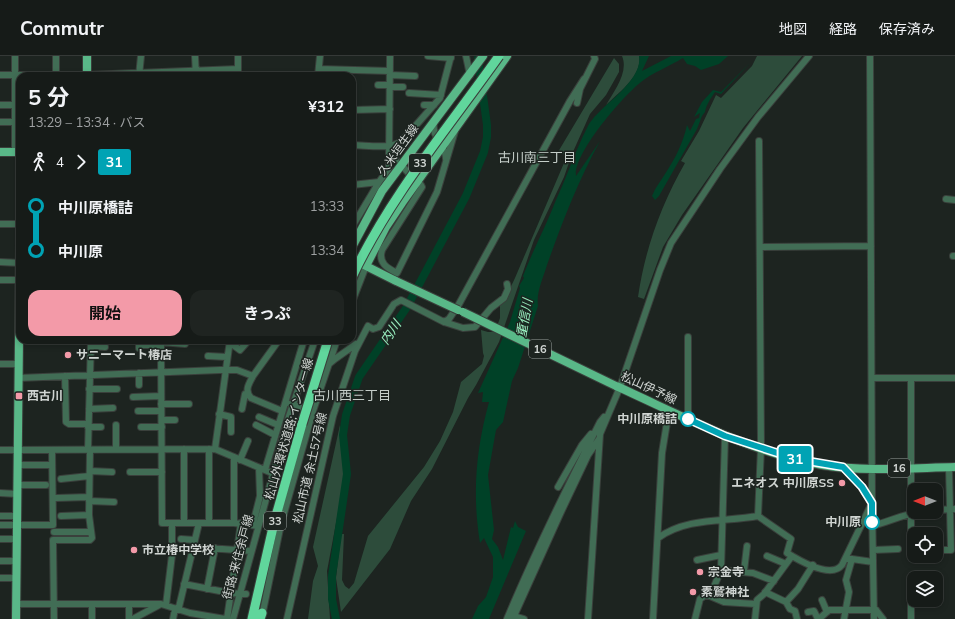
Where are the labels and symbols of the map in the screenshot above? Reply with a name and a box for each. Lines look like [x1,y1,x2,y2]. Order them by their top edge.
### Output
street label: 久米垣生線 [374,121,421,178]
district label: 古川南三丁目 [498,149,576,165]
road number: 33 [409,154,431,172]
water label: 重信川 [513,295,536,339]
water label: 内川 [376,315,405,347]
road number: 16 [529,340,551,358]
place label: サニーマート椿店 [76,347,172,362]
marker: サニーマート椿店 [63,350,73,360]
street label: 松山外環状道路;インター線 [261,356,316,501]
street label: 松山伊予線 [619,368,680,407]
district label: 古川西三丁目 [313,387,391,403]
place label: 西古川 [27,388,63,403]
marker: 西古川 [14,391,24,401]
street label: 松山市道 余土57号線 [289,411,330,525]
place label: 中川原橋詰 [617,411,677,426]
marker: 中川原橋詰 [680,411,696,427]
line badge: 31 [777,446,813,472]
road number: 16 [888,459,910,477]
place label: エネオス 中川原SS [731,475,834,490]
marker: エネオス 中川原SS [837,478,847,488]
north arrow [907,483,943,519]
road number: 33 [264,512,286,530]
street label: 街路 来住余戸線 [219,513,256,601]
place label: 中川原 [825,514,861,529]
marker: 中川原 [864,514,880,530]
place label: 市立椿中学校 [142,542,214,557]
marker: 市立椿中学校 [129,545,139,555]
place label: 宗金寺 [708,564,744,579]
marker: 宗金寺 [695,567,705,577]
place label: 素鷲神社 [701,584,749,599]
marker: 素鷲神社 [688,587,698,597]

